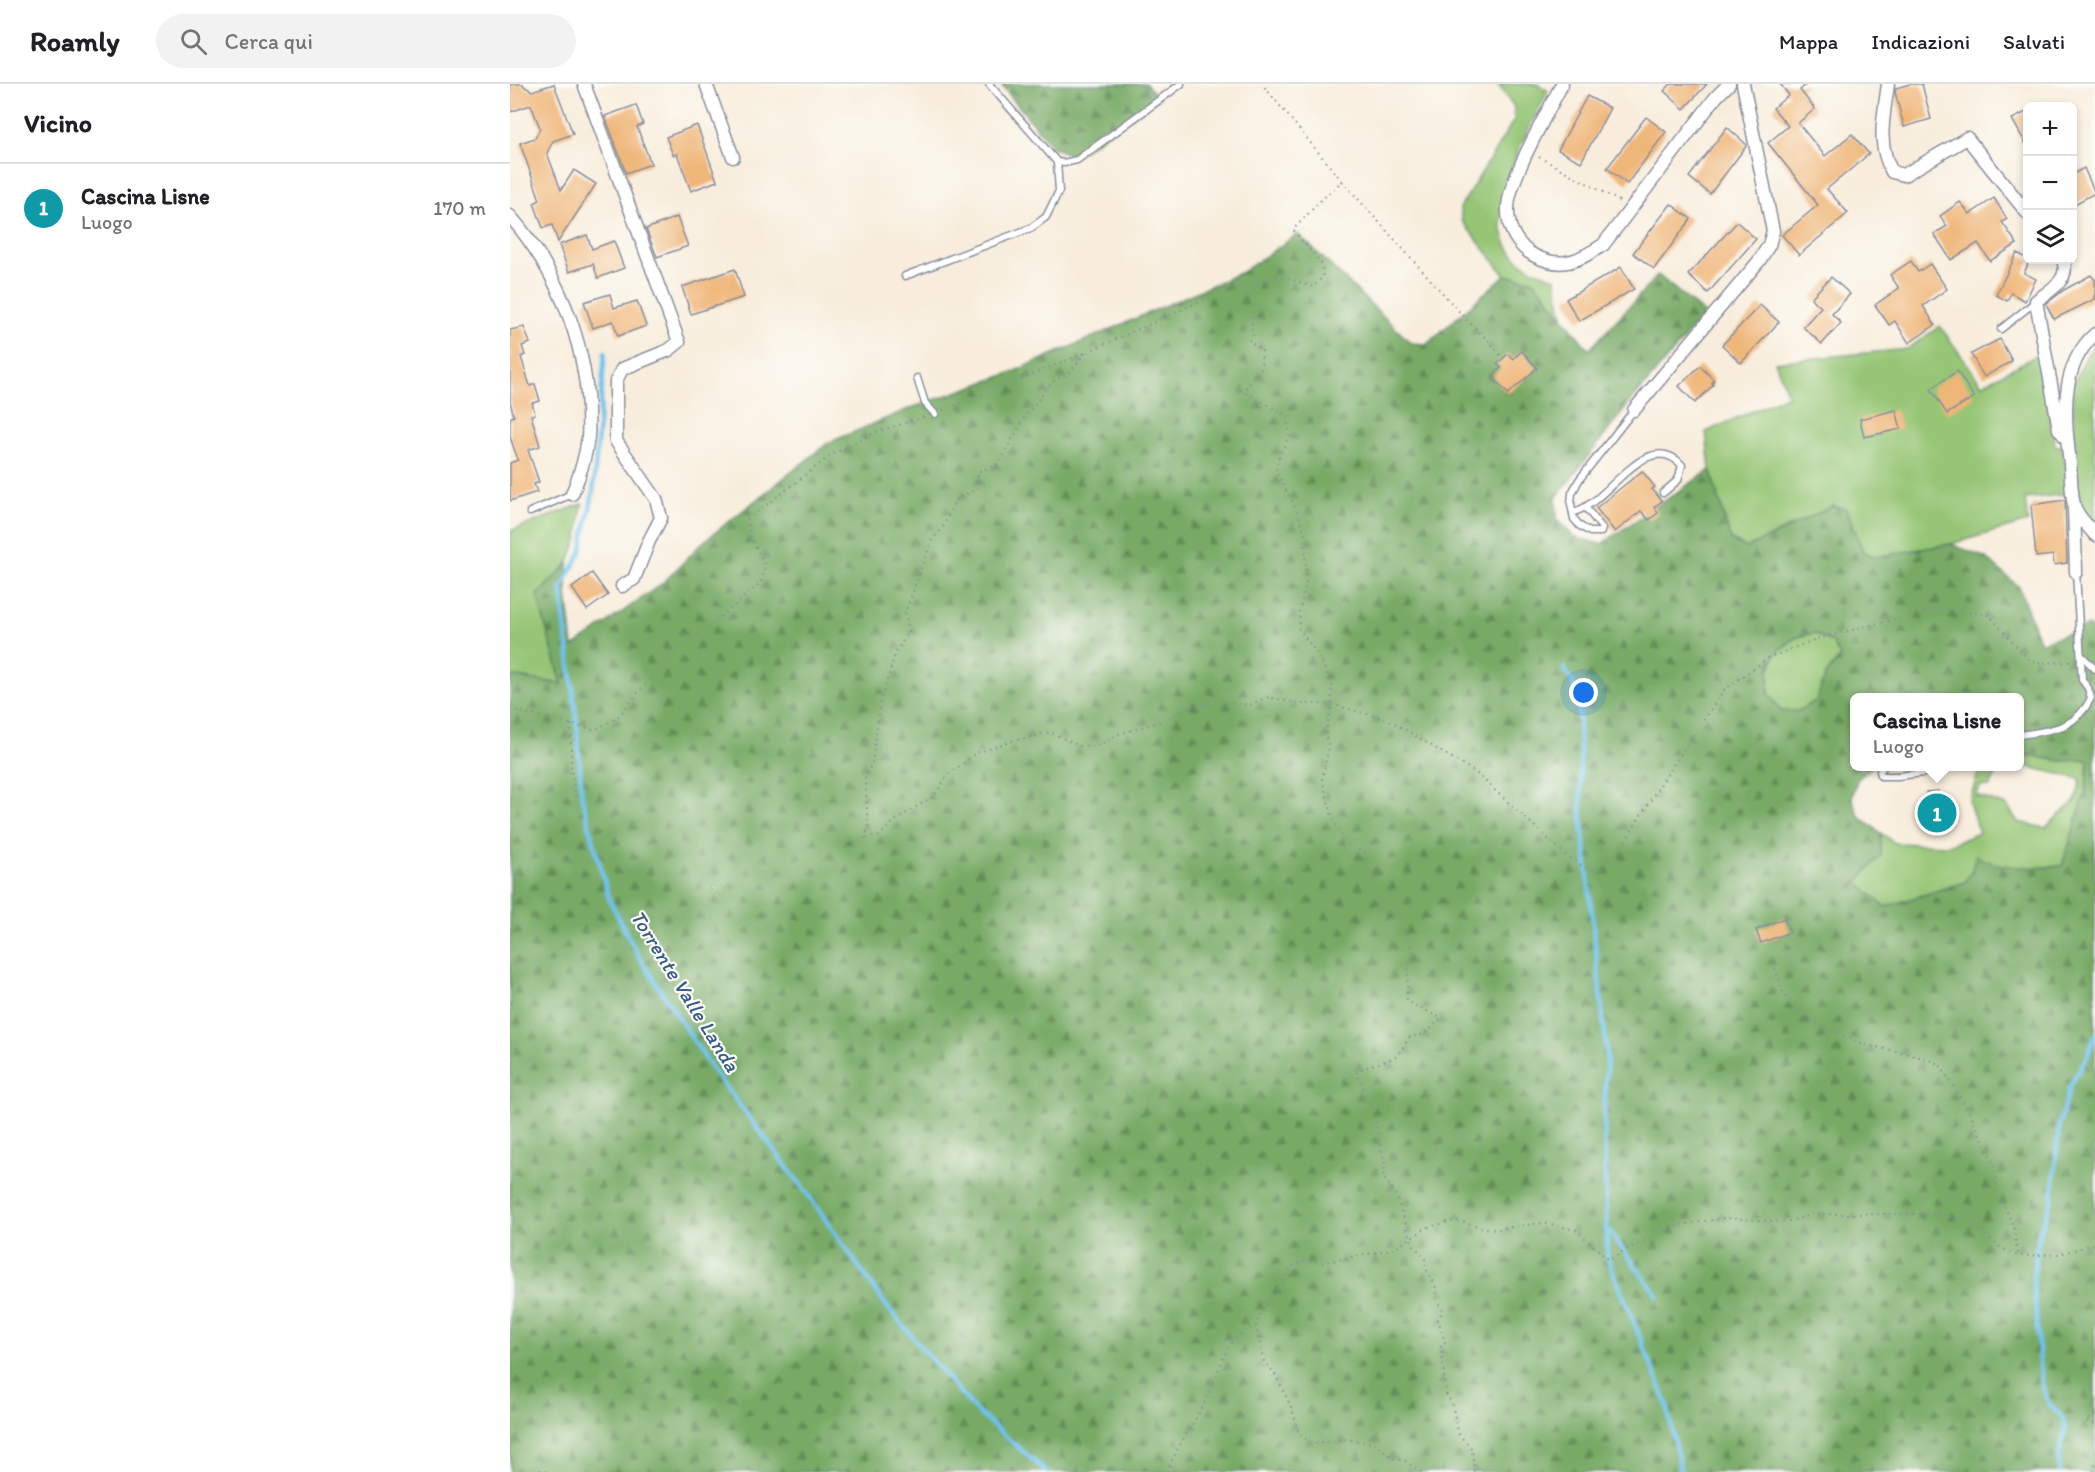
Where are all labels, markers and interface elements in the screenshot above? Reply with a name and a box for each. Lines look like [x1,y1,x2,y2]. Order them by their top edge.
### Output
search box [156,14,576,68]
text: Roamly [30,24,120,58]
icon: search [177,25,210,58]
text: Cerca qui [225,28,313,55]
text: Mappa [1779,29,1838,54]
text: Indicazioni [1871,29,1970,54]
text: Salvati [2003,29,2065,54]
map controls [2023,102,2077,264]
button: + [2023,102,2077,156]
text: Vicino [24,107,92,139]
button: − [2023,156,2077,210]
text: Cascina Lisne [81,183,210,210]
text: 1 [39,196,48,220]
text: 170 m [433,196,486,220]
text: Luogo [81,210,133,234]
button: layers [2023,210,2077,264]
your location [1569,678,1598,707]
popup [1850,693,2024,771]
text: Cascina Lisne [1873,707,2001,734]
text: Luogo [1873,734,1924,758]
pin: 1 [1918,790,1956,836]
water label: Torrente Valle Landa [626,905,745,1076]

